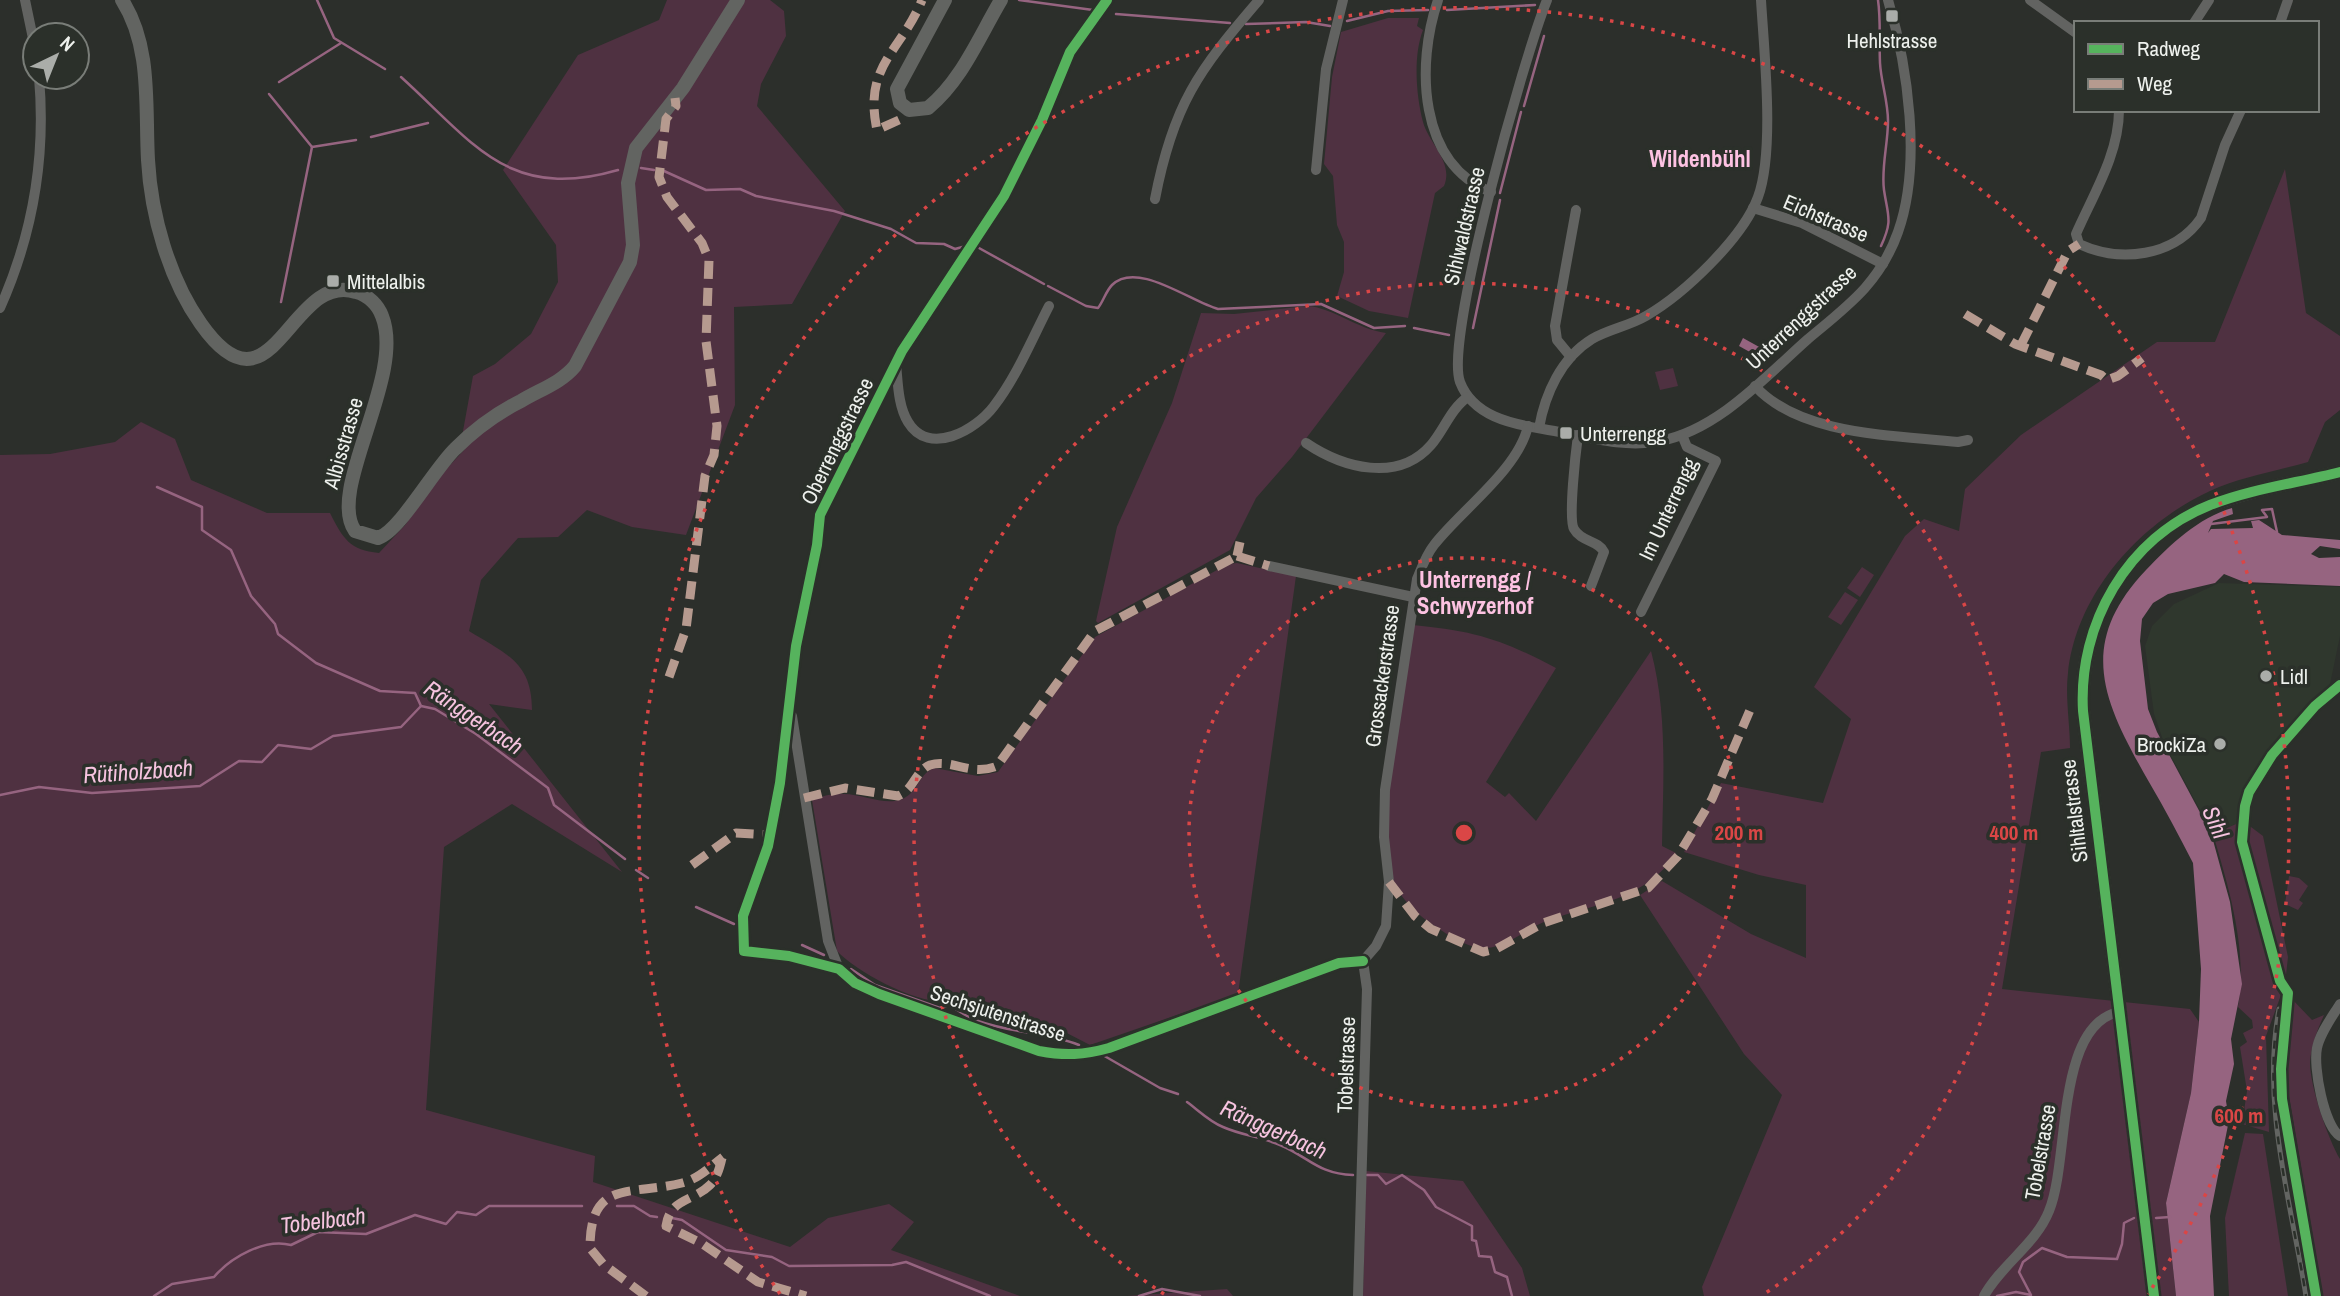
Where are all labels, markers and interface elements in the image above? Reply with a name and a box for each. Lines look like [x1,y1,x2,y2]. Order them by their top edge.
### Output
marker: Hehlstrasse [1884,8,1900,24]
north arrow [21,21,91,91]
legend [2074,21,2319,112]
place label: Hehlstrasse [1847,26,1937,55]
text: N [55,30,81,57]
text: Radweg [2137,34,2201,63]
text: Weg [2137,69,2173,98]
district label: Wildenbühl [1649,143,1751,174]
street label: Sihlwaldstrasse [1436,164,1492,288]
street label: Eichstrasse [1779,187,1873,249]
street label: Unterrenggstrasse [1739,258,1863,376]
place label: Mittelalbis [347,267,425,296]
marker: Mittelalbis [325,273,341,289]
street label: Oberrenggstrasse [794,373,880,509]
street label: Albisstrasse [316,394,370,493]
place label: Unterrengg [1580,419,1667,448]
marker: Unterrengg [1558,425,1574,441]
street label: Im Unterrengg [1632,453,1705,565]
district label: Unterrengg / Schwyzerhof [1417,564,1534,621]
street label: Grossackerstrasse [1358,603,1406,749]
place label: Lidl [2280,662,2308,691]
marker: Lidl [2258,668,2274,684]
water label: Ränggerbach [418,672,530,762]
place label: BrockiZa [2137,730,2206,759]
marker: BrockiZa [2212,736,2228,752]
water label: Rütiholzbach [82,752,194,790]
street label: Sihltalstrasse [2053,758,2095,864]
water label: Sihl [2195,801,2237,844]
text: 200 m [1715,818,1763,847]
text: 400 m [1990,818,2038,847]
centre of rings [1452,821,1476,845]
street label: Sechsjutenstrasse [927,977,1069,1049]
street label: Tobelstrasse [1330,1016,1362,1114]
water label: Ränggerbach [1216,1092,1332,1166]
text: 600 m [2215,1101,2263,1130]
street label: Tobelstrasse [2017,1102,2063,1202]
water label: Tobelbach [279,1199,367,1241]

